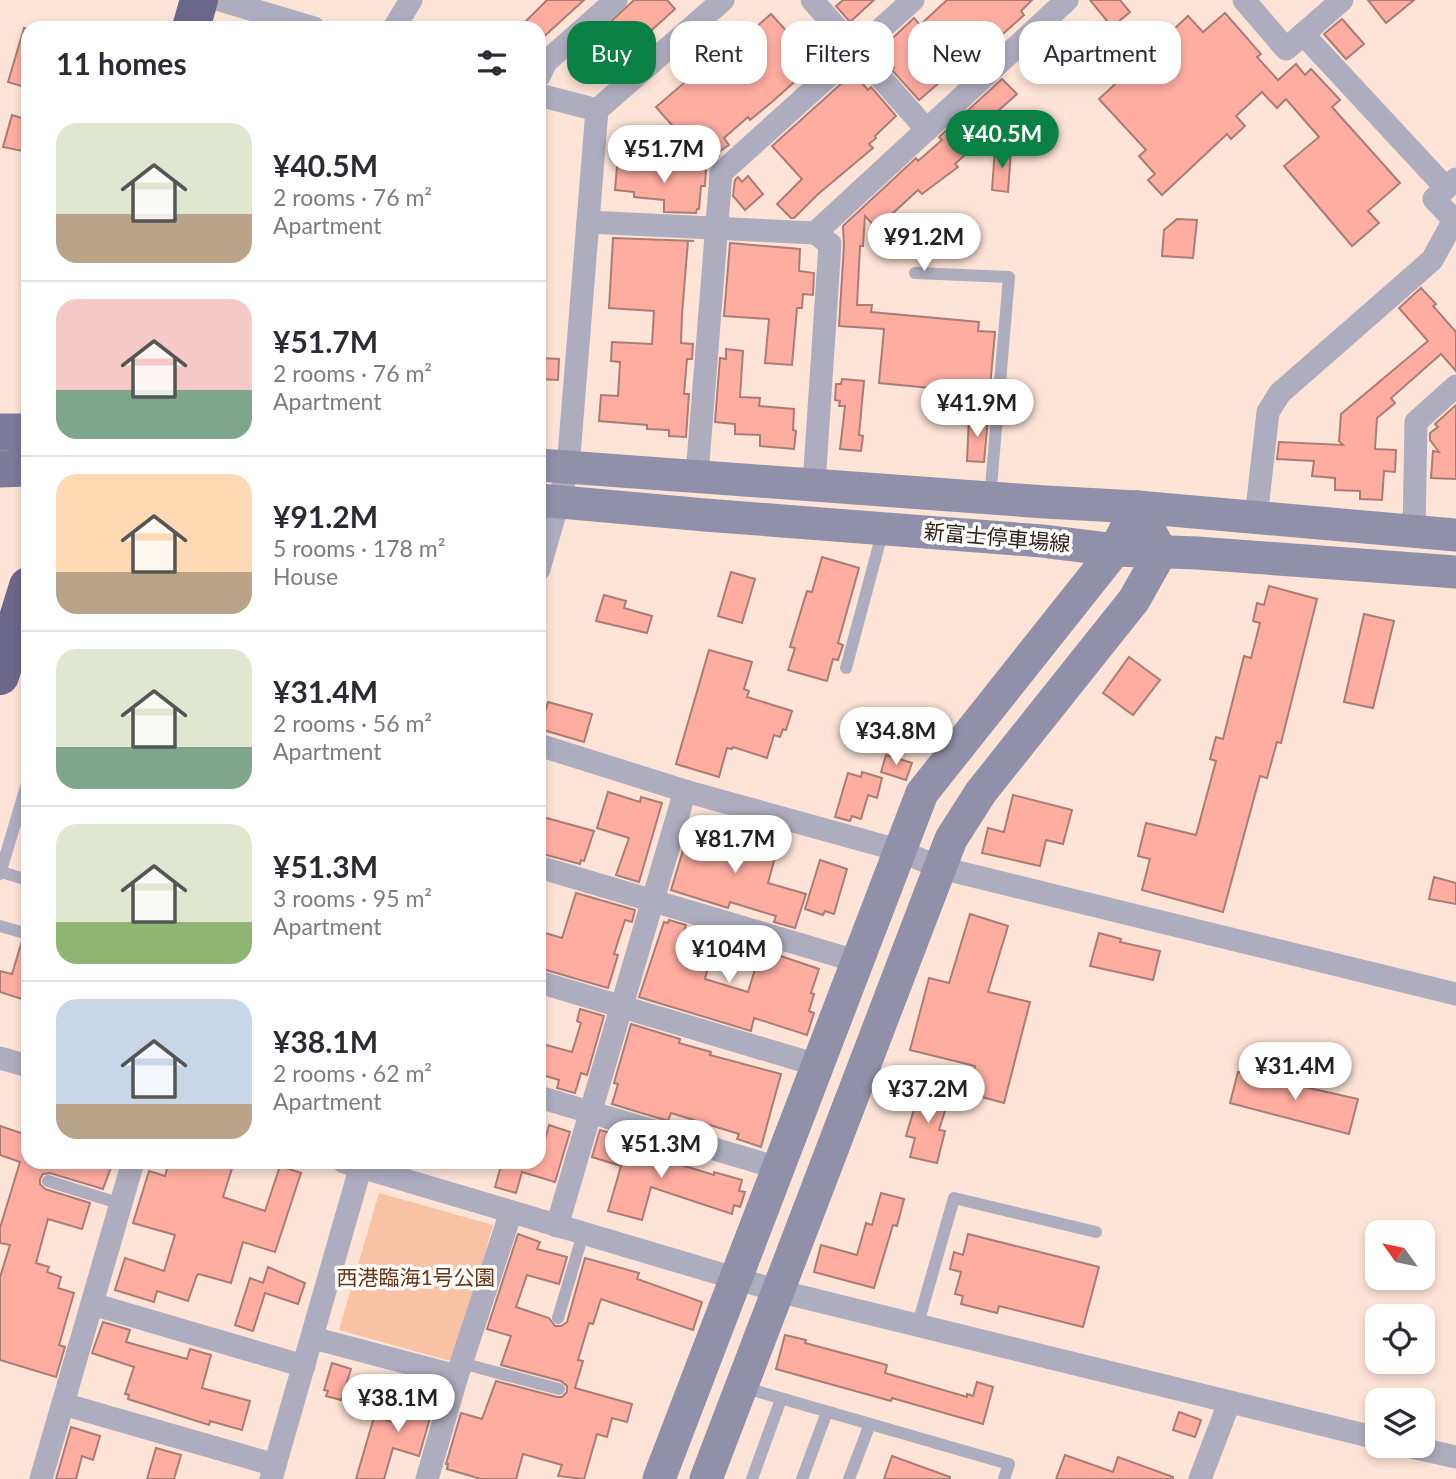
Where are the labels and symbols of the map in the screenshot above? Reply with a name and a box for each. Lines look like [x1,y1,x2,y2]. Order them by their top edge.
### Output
pin: ¥40.5M [945,110,1059,170]
pin: ¥51.7M [607,125,721,185]
pin: ¥91.2M [867,214,981,273]
pin: ¥41.9M [920,380,1034,439]
street label: 新富士停車場線 [923,518,1071,555]
pin: ¥34.8M [839,708,953,767]
pin: ¥81.7M [678,816,792,875]
pin: ¥104M [680,926,778,985]
pin: ¥31.4M [1238,1042,1352,1102]
pin: ¥37.2M [871,1066,985,1125]
pin: ¥51.3M [604,1120,718,1180]
north arrow [1365,1220,1435,1290]
park label: 西港臨海1号公園 [336,1264,496,1289]
pin: ¥38.1M [341,1374,455,1434]

